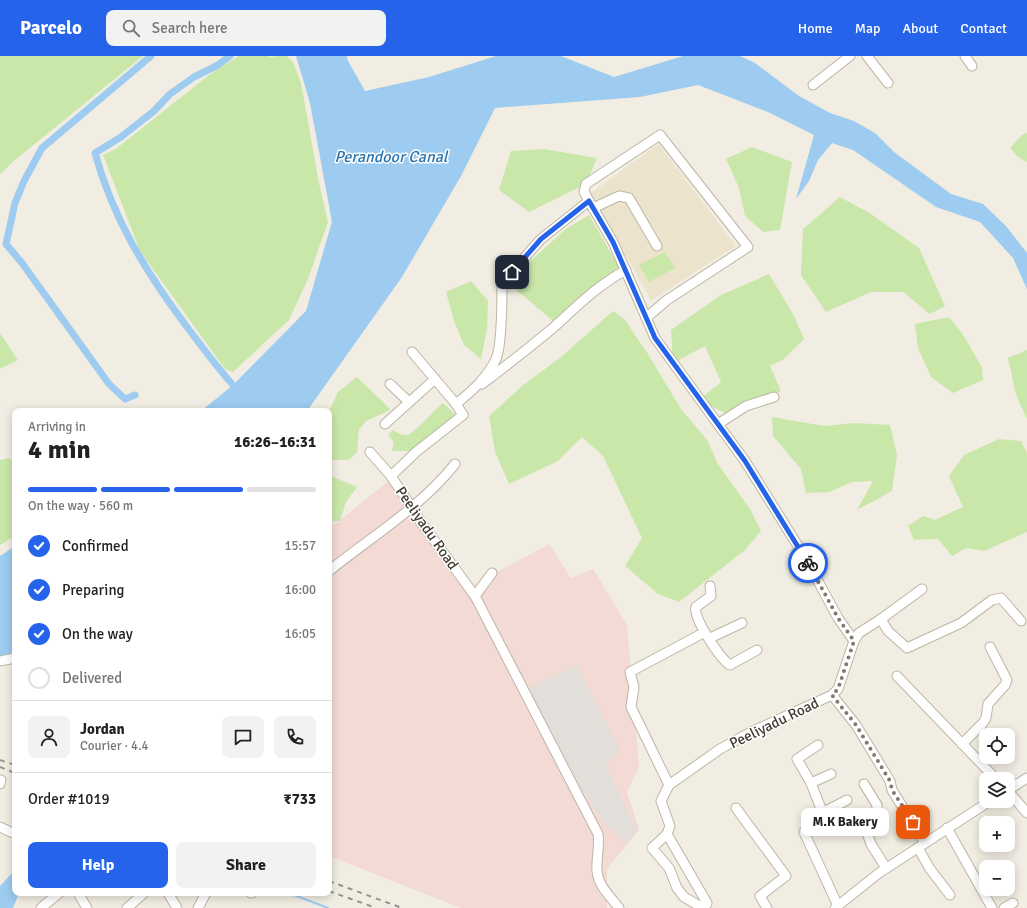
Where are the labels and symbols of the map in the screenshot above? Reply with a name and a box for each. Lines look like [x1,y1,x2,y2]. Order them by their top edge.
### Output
water label: Perandoor Canal [335,147,449,167]
pin [495,255,529,289]
street label: Peeliyadu Road [392,483,462,573]
courier [788,543,828,583]
street label: Peeliyadu Road [726,694,822,752]
pin [896,805,930,839]
callout: M.K Bakery [801,808,889,836]

